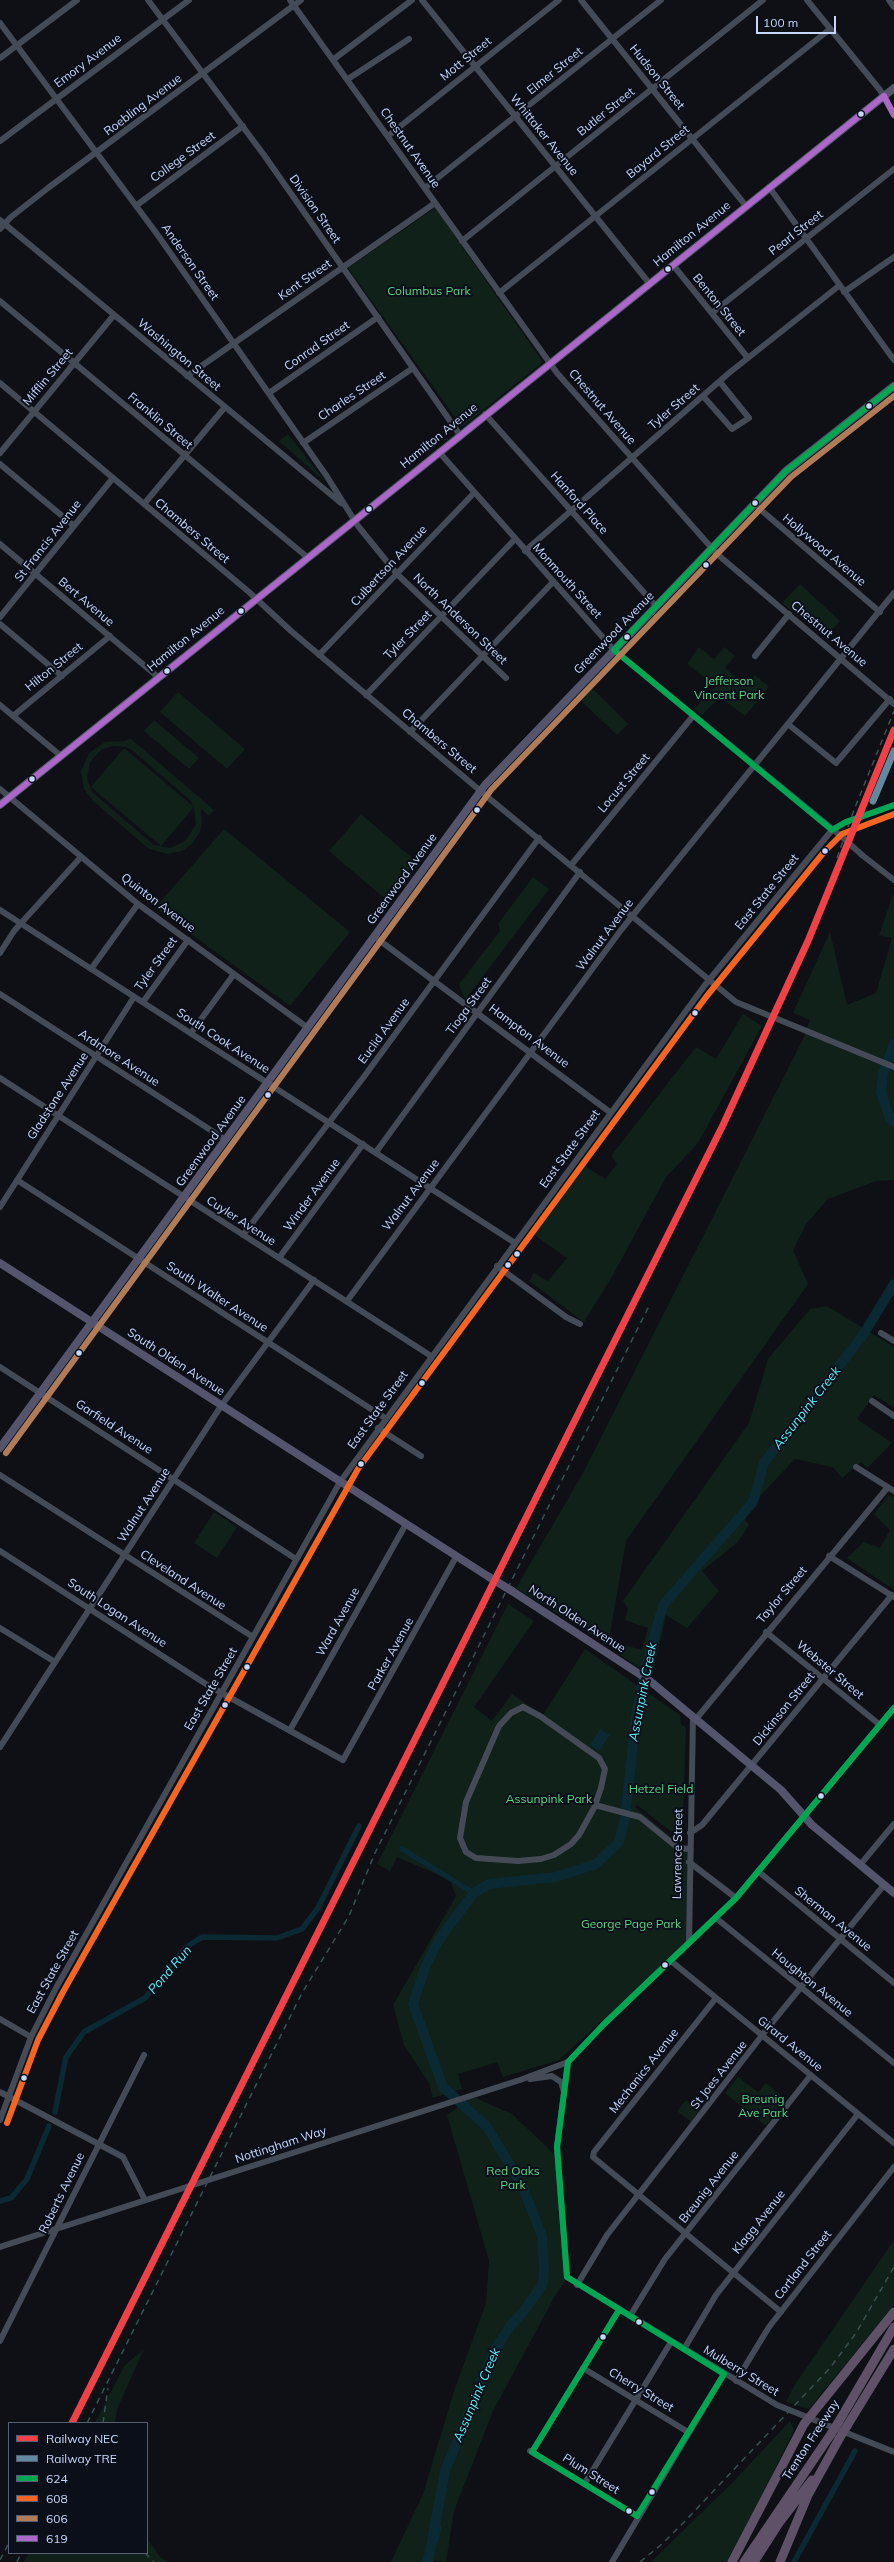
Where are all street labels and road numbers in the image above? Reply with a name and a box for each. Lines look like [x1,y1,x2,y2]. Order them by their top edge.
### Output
street label: Emory Avenue [52,31,124,91]
street label: Mott Street [438,34,494,84]
street label: Hudson Street [626,42,688,112]
street label: Elmer Street [524,44,586,98]
street label: Roebling Avenue [101,71,185,139]
street label: Butler Street [575,85,637,139]
street label: Whittaker Avenue [507,91,581,179]
street label: Chestnut Avenue [377,105,443,191]
street label: Bayard Street [624,122,692,182]
street label: College Street [148,129,218,185]
street label: Division Street [286,172,344,246]
street label: Hamilton Avenue [650,198,734,270]
street label: Pearl Street [766,207,826,259]
street label: Anderson Street [158,221,222,303]
street label: Kent Street [276,256,334,304]
street label: Benton Street [689,271,749,339]
street label: Washington Street [134,316,224,394]
street label: Conrad Street [281,318,353,374]
street label: Mifflin Street [20,346,76,408]
street label: Chestnut Avenue [565,366,639,448]
street label: Charles Street [315,368,389,424]
street label: Tyler Street [646,381,702,433]
street label: Franklin Street [125,390,195,452]
street label: Hamilton Avenue [397,400,481,472]
street label: Hanford Place [547,469,611,537]
street label: Chambers Street [152,496,232,566]
street label: St Francis Avenue [12,497,84,585]
street label: Hollywood Avenue [779,511,869,589]
street label: Culbertson Avenue [348,523,430,609]
street label: Monmouth Street [530,540,604,622]
street label: North Anderson Street [410,570,510,668]
street label: Bert Avenue [55,574,117,630]
street label: Greenwood Avenue [571,589,657,677]
street label: Chestnut Avenue [788,598,870,670]
street label: Hamilton Avenue [144,603,228,675]
street label: Tyler Street [381,607,435,663]
street label: Hilton Street [23,640,85,694]
street label: Chambers Street [399,706,479,776]
street label: Locust Street [595,751,653,815]
street label: Greenwood Avenue [364,831,440,927]
street label: East State Street [732,851,802,933]
street label: Quinton Avenue [118,870,198,936]
street label: Walnut Avenue [573,896,637,974]
street label: Tyler Street [132,934,180,994]
street label: Tioga Street [443,974,495,1038]
street label: Euclid Avenue [355,995,413,1067]
street label: Hampton Avenue [486,1001,572,1071]
street label: South Cook Avenue [174,1005,272,1077]
street label: Ardmore Avenue [76,1027,162,1089]
street label: Gladstone Avenue [24,1050,92,1142]
street label: Greenwood Avenue [173,1093,249,1189]
street label: East State Street [537,1107,603,1191]
street label: Winder Avenue [281,1156,343,1234]
street label: Walnut Avenue [379,1156,443,1234]
street label: Cuyler Avenue [204,1193,278,1249]
street label: South Walter Avenue [163,1259,271,1335]
street label: South Olden Avenue [125,1325,227,1399]
street label: East State Street [345,1368,411,1452]
street label: Garfield Avenue [73,1397,155,1457]
street label: Walnut Avenue [115,1465,173,1545]
street label: Cleveland Avenue [137,1547,229,1613]
street label: Taylor Street [754,1563,810,1627]
street label: South Logan Avenue [65,1576,169,1650]
street label: North Olden Avenue [526,1582,628,1656]
street label: Ward Avenue [313,1585,363,1659]
street label: Parker Avenue [365,1615,417,1693]
street label: Webster Street [793,1638,867,1702]
street label: East State Street [181,1645,241,1733]
street label: Dickinson Street [750,1670,818,1748]
street label: Lawrence Street [670,1809,686,1899]
street label: Sherman Avenue [792,1883,874,1955]
street label: East State Street [24,1928,82,2016]
street label: Houghton Avenue [769,1946,855,2020]
street label: Girard Avenue [755,2013,825,2075]
street label: Mechanics Avenue [606,2026,682,2116]
street label: St Joes Avenue [688,2038,750,2112]
street label: Nottingham Way [234,2123,328,2167]
street label: Breunig Avenue [676,2148,742,2226]
street label: Roberts Avenue [36,2150,88,2236]
street label: Klagg Avenue [730,2187,788,2257]
street label: Cortland Street [771,2227,835,2303]
street label: Mulberry Street [701,2343,781,2399]
street label: Cherry Street [606,2365,676,2415]
street label: Trenton Freeway [780,2397,842,2483]
street label: Plum Street [560,2451,622,2497]

